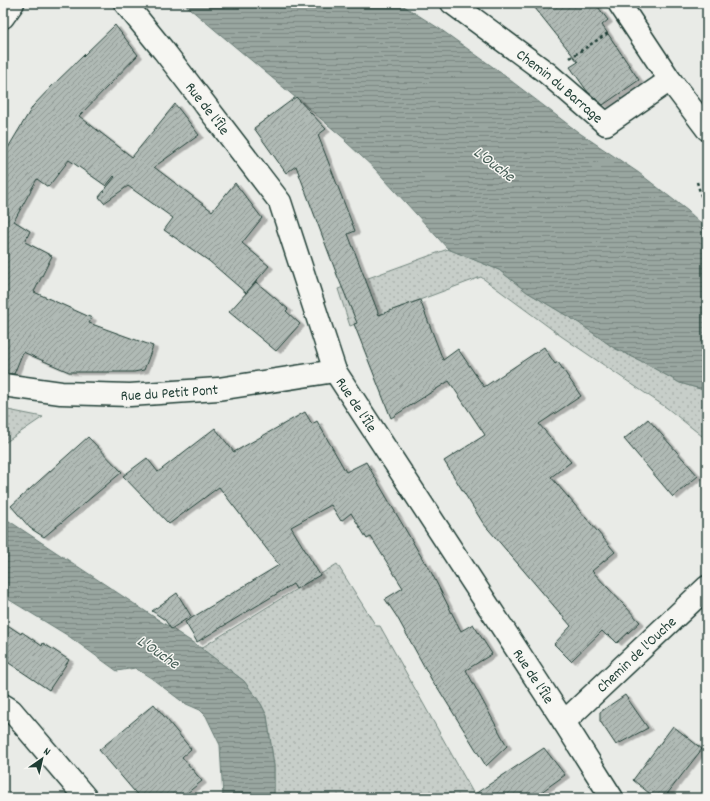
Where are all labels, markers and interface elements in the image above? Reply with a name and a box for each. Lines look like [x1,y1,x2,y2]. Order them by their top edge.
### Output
street label: Chemin du Barrage [511,45,607,130]
street label: Rue de l'Île [179,78,234,141]
water label: L'Ouche [468,142,520,189]
street label: Rue de l'Île [329,374,382,438]
street label: Rue du Petit Pont [120,380,219,408]
street label: Chemin de l'Ouche [593,612,682,699]
water label: L'Ouche [132,631,184,676]
street label: Rue de l'Île [506,645,559,709]
north arrow [22,739,62,779]
text: N [40,744,54,761]

